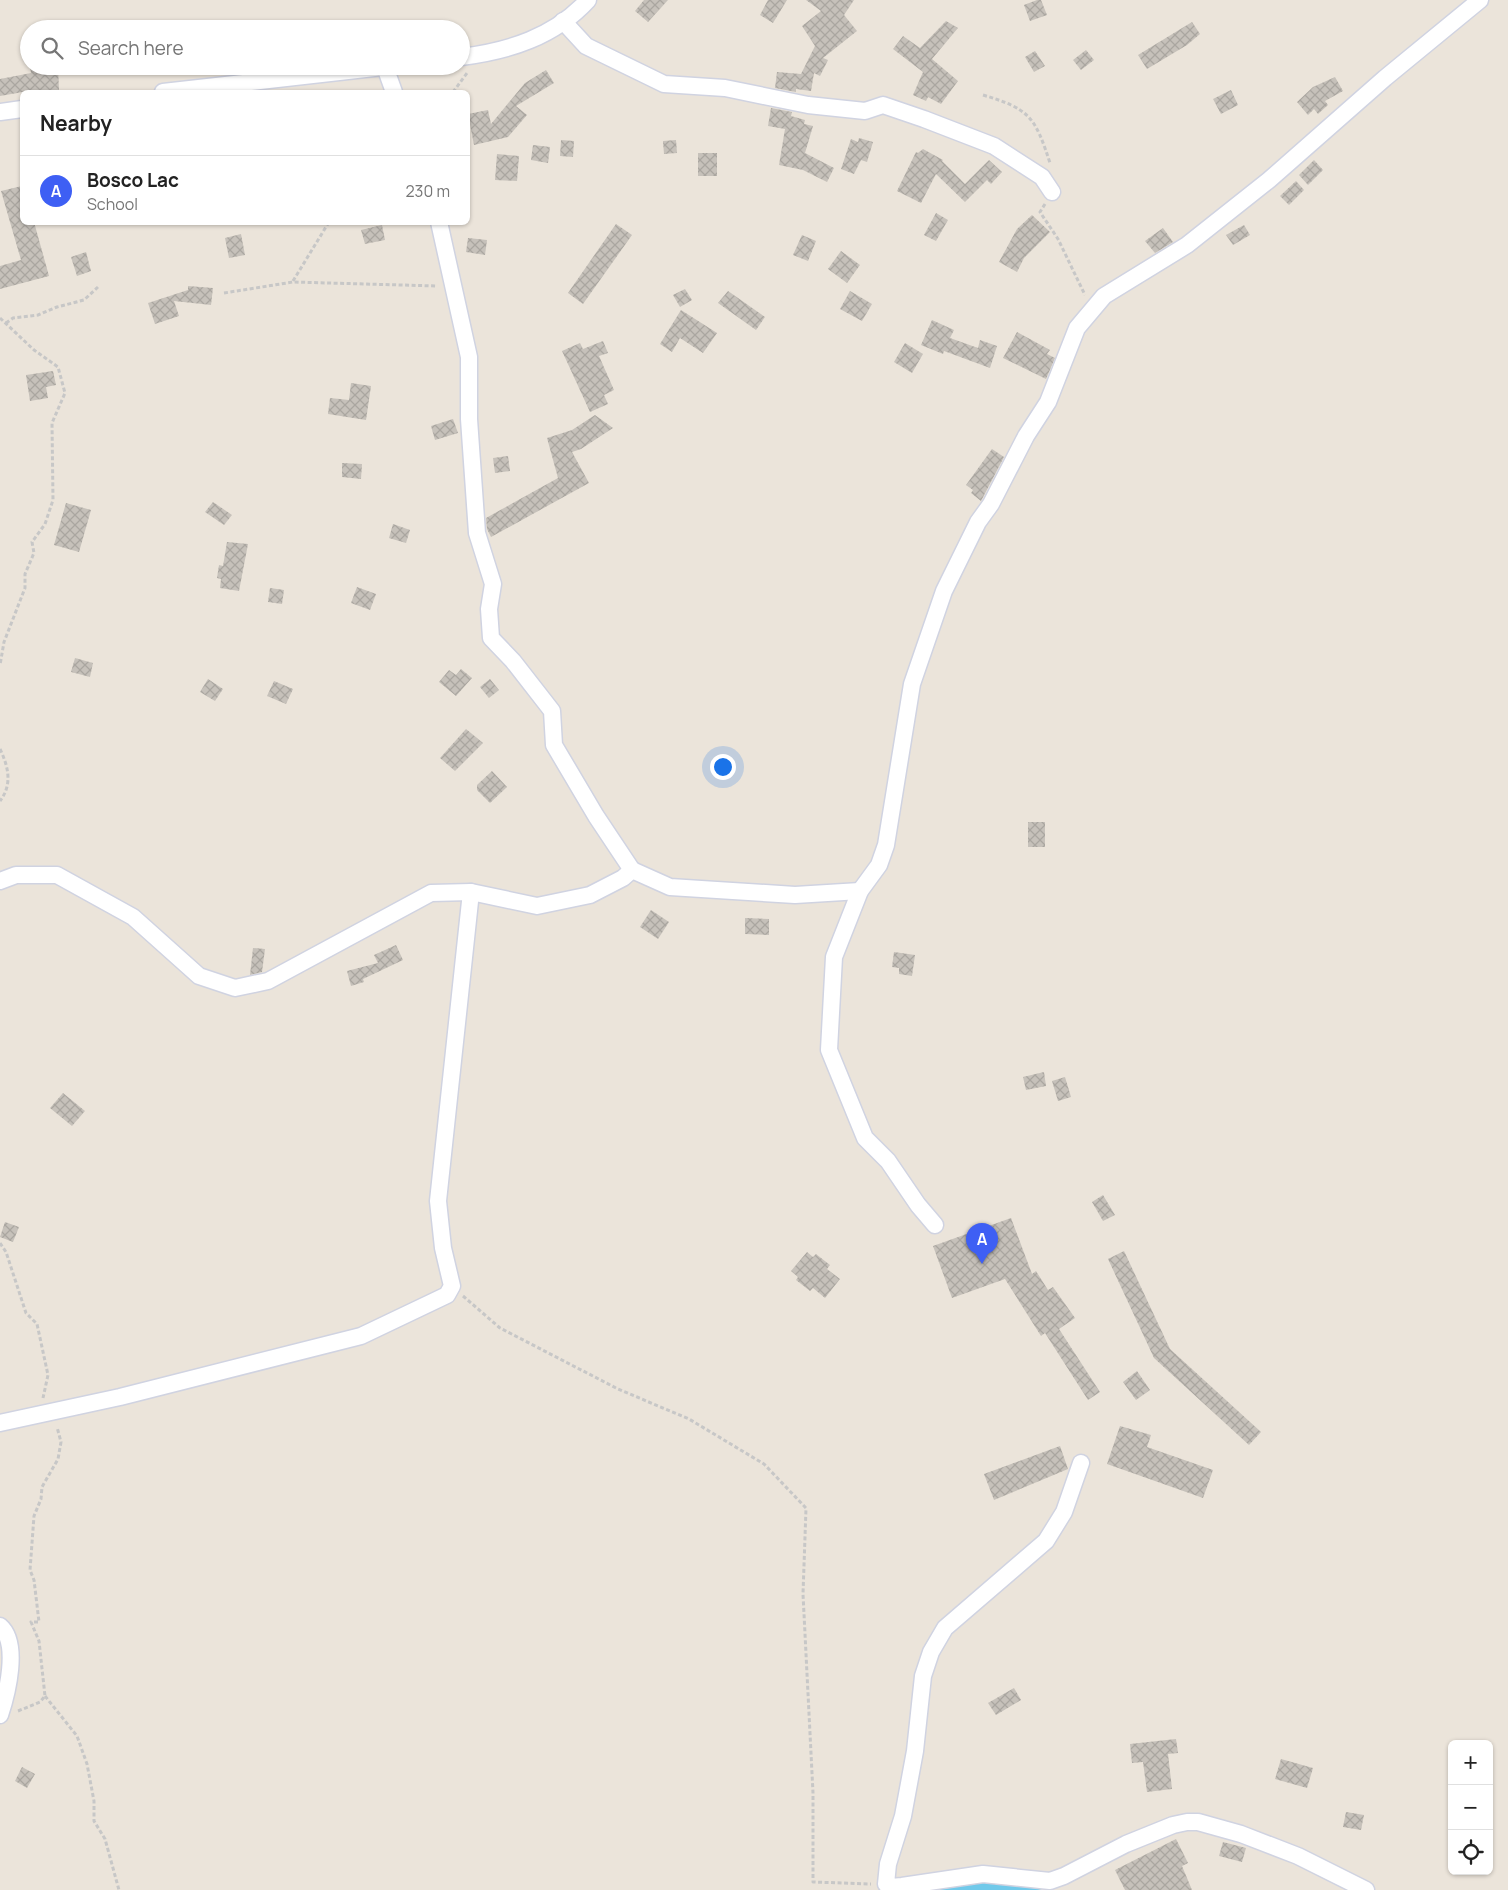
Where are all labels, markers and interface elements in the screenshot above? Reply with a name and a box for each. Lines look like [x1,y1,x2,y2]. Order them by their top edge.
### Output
search box [20,20,470,75]
icon: search [38,34,66,62]
text: Search here [78,35,184,61]
text: Nearby [40,109,112,137]
text: Bosco Lac [87,167,179,193]
text: A [51,180,61,202]
text: 230 m [406,180,450,202]
text: School [87,193,138,215]
your location [710,754,736,780]
pin: A [966,1223,998,1264]
map controls [1448,1740,1493,1875]
button: + [1448,1740,1493,1785]
button: − [1448,1785,1493,1830]
button: locate [1448,1830,1493,1875]

